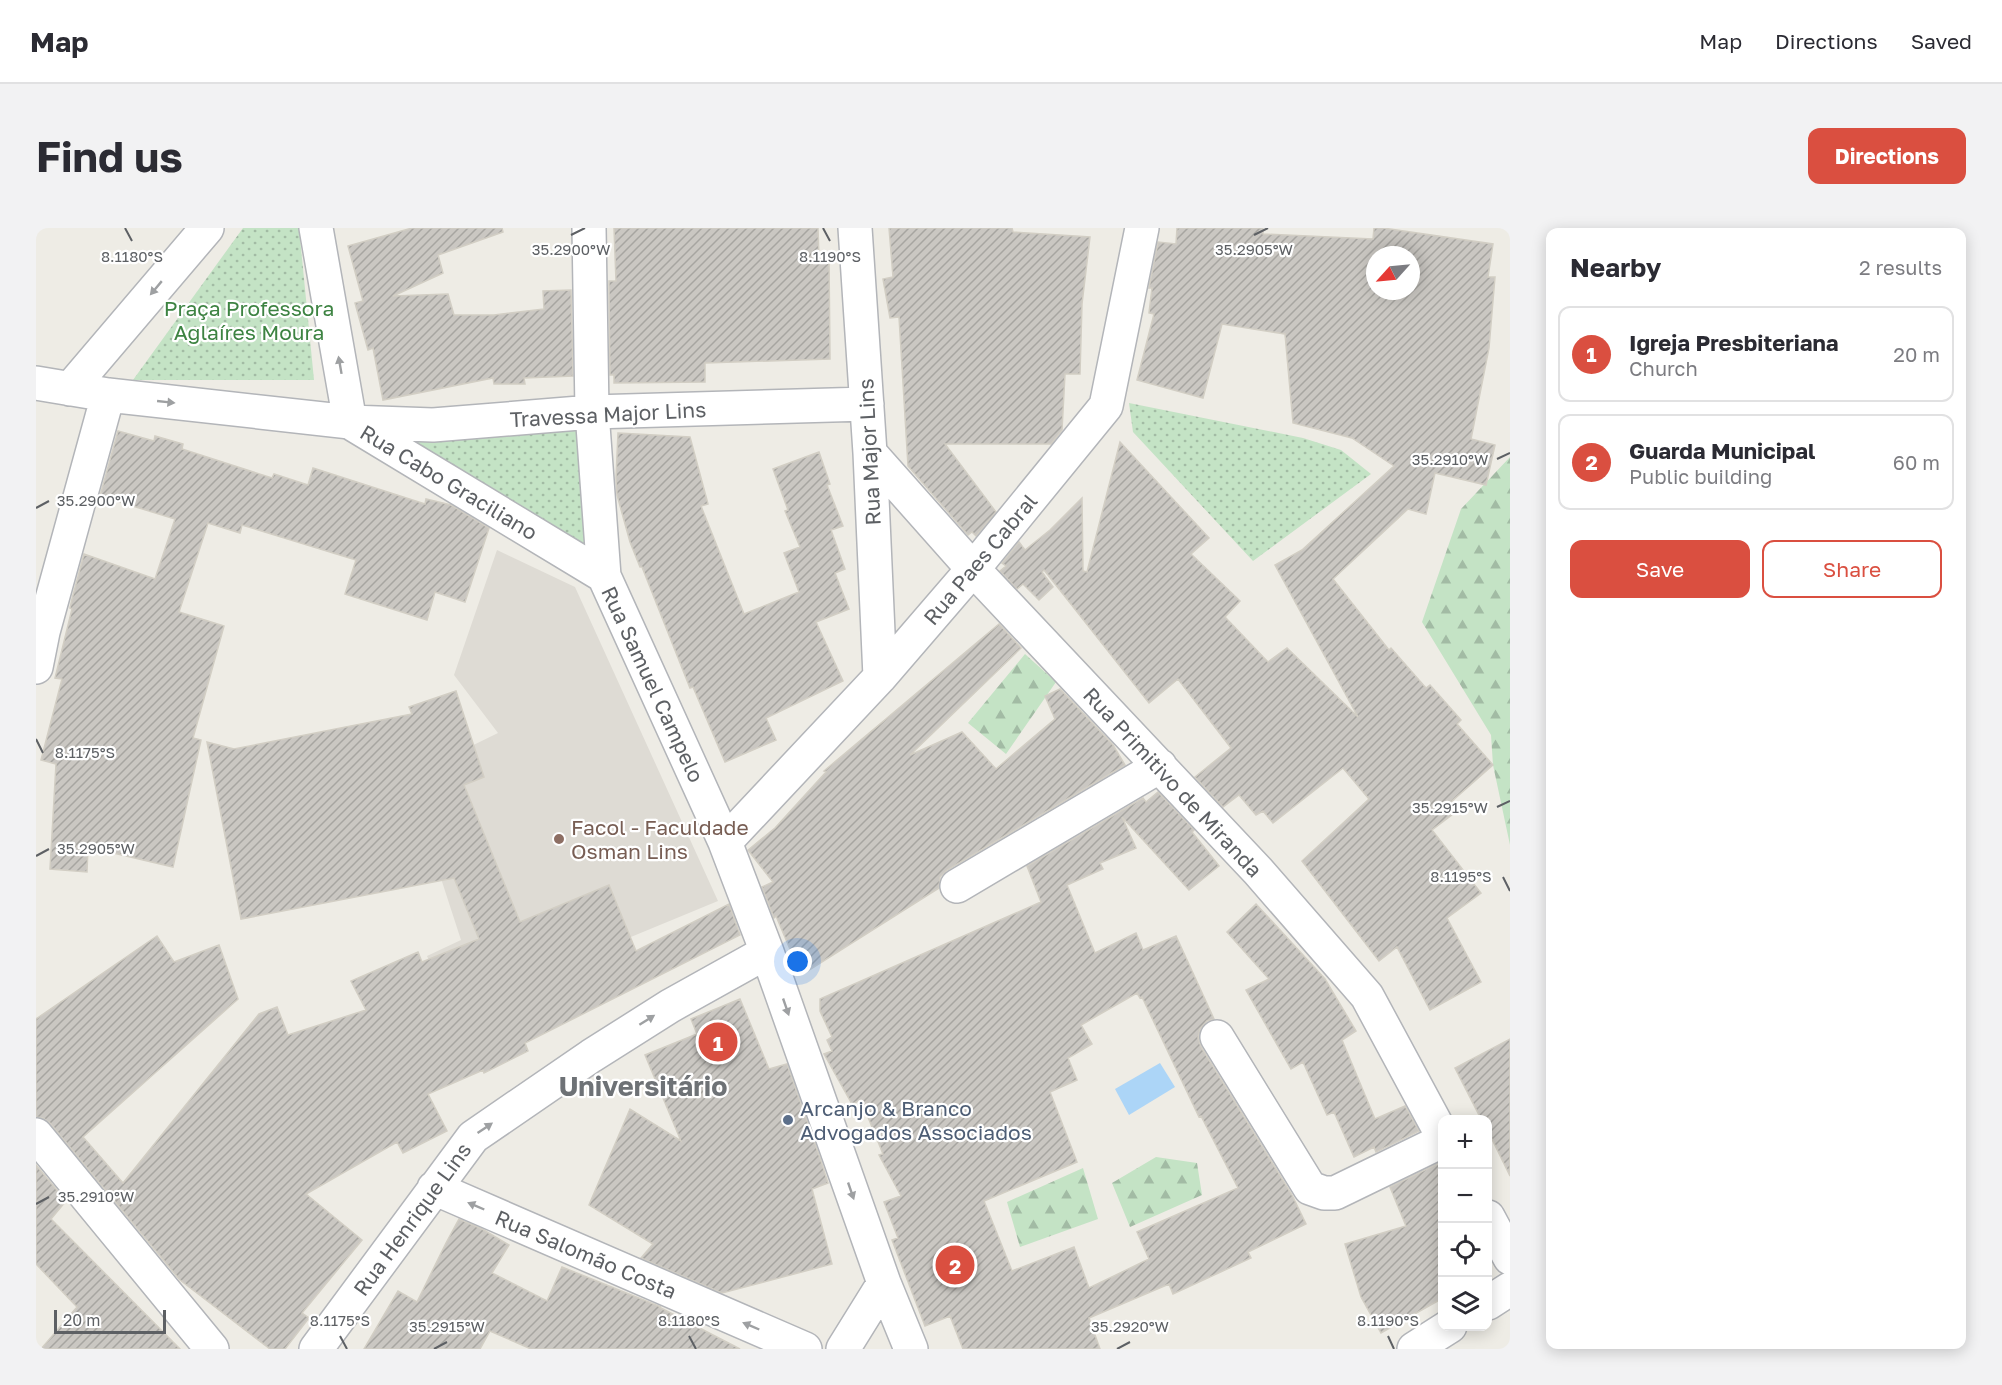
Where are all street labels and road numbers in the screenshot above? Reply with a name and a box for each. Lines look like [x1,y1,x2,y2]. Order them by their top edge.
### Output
street label: Rua Major Lins [852,378,886,526]
street label: Travessa Major Lins [509,396,707,432]
street label: Rua Cabo Graciliano [356,419,542,545]
street label: Rua Paes Cabral [918,488,1042,630]
street label: Rua Samuel Campelo [596,582,710,786]
street label: Rua Primitivo de Miranda [1078,682,1268,882]
street label: Rua Henrique Lins [348,1137,476,1301]
street label: Rua Salomão Costa [491,1204,681,1304]

